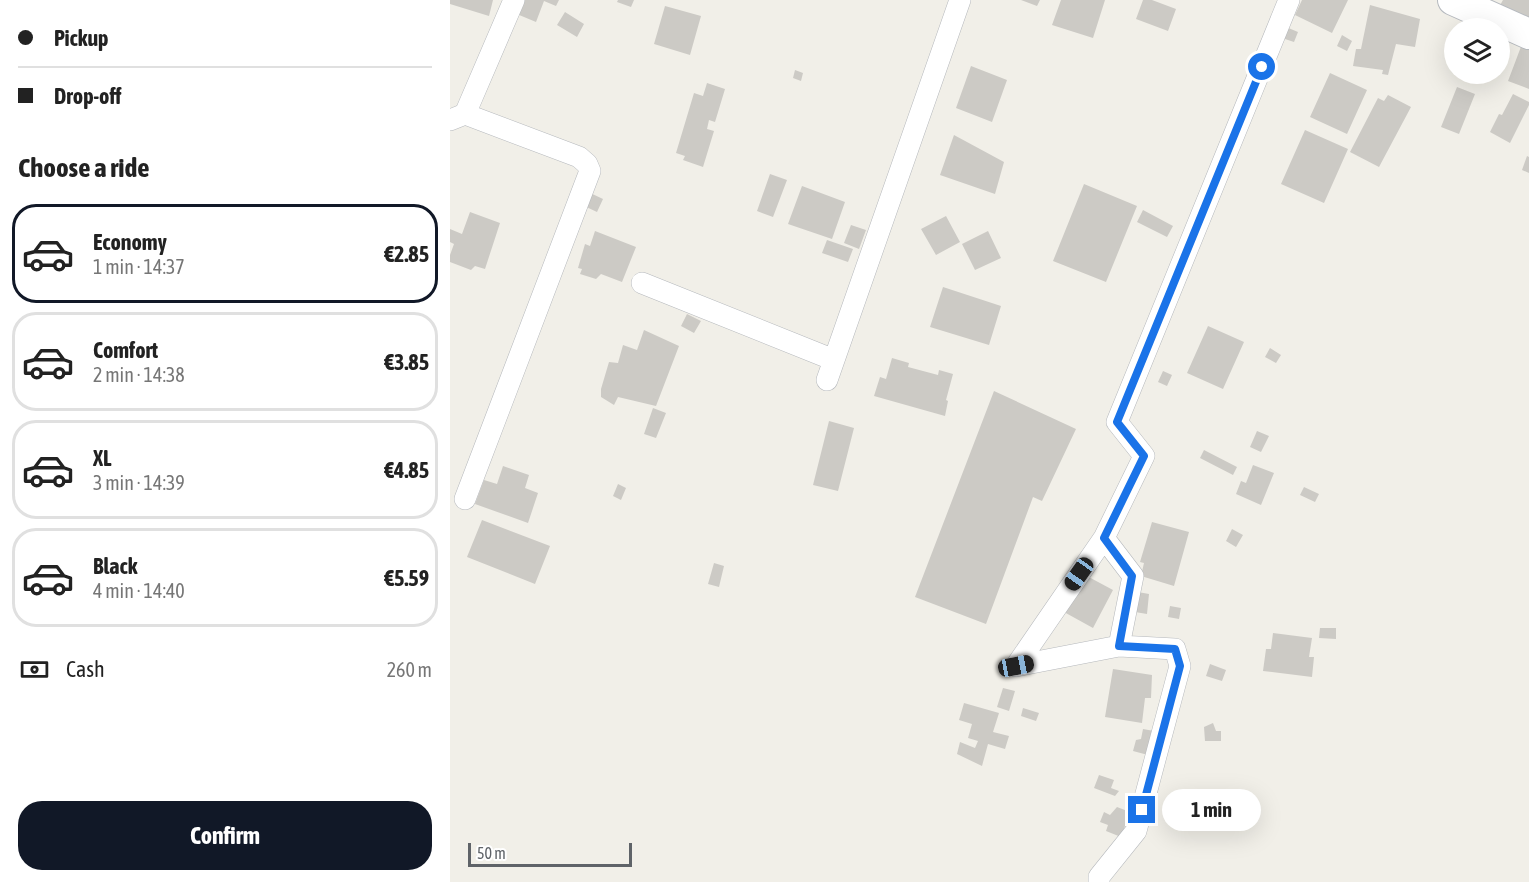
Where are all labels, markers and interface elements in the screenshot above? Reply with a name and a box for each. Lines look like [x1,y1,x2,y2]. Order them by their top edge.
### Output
map controls [1444,18,1510,84]
button: layers [1444,18,1510,84]
text: Pickup [54,25,109,51]
route start [1248,53,1275,80]
text: Drop-off [54,83,121,109]
text: Choose a ride [18,152,150,183]
icon: car [21,227,75,281]
text: Economy [93,229,167,255]
text: €2.85 [384,241,429,267]
text: 1 min · 14:37 [93,255,185,278]
icon: car [21,335,75,389]
text: Comfort [93,337,158,363]
text: €3.85 [384,349,429,375]
text: 2 min · 14:38 [93,363,185,386]
icon: car [21,443,75,497]
text: XL [93,445,111,471]
text: €4.85 [384,457,429,483]
text: 3 min · 14:39 [93,471,185,494]
icon: car [21,551,75,605]
text: Black [93,553,137,579]
car [1061,554,1097,594]
text: €5.59 [384,565,429,591]
text: 4 min · 14:40 [93,579,185,602]
icon: cash [18,653,51,686]
car [997,654,1035,678]
text: Cash [66,656,105,682]
text: 260 m [387,658,432,681]
callout: 1 min [1163,789,1262,831]
route end [1128,796,1155,823]
text: 1 min [1191,798,1232,821]
button: Confirm [18,801,432,870]
scale bar [468,840,632,868]
text: 50 m [477,844,506,862]

